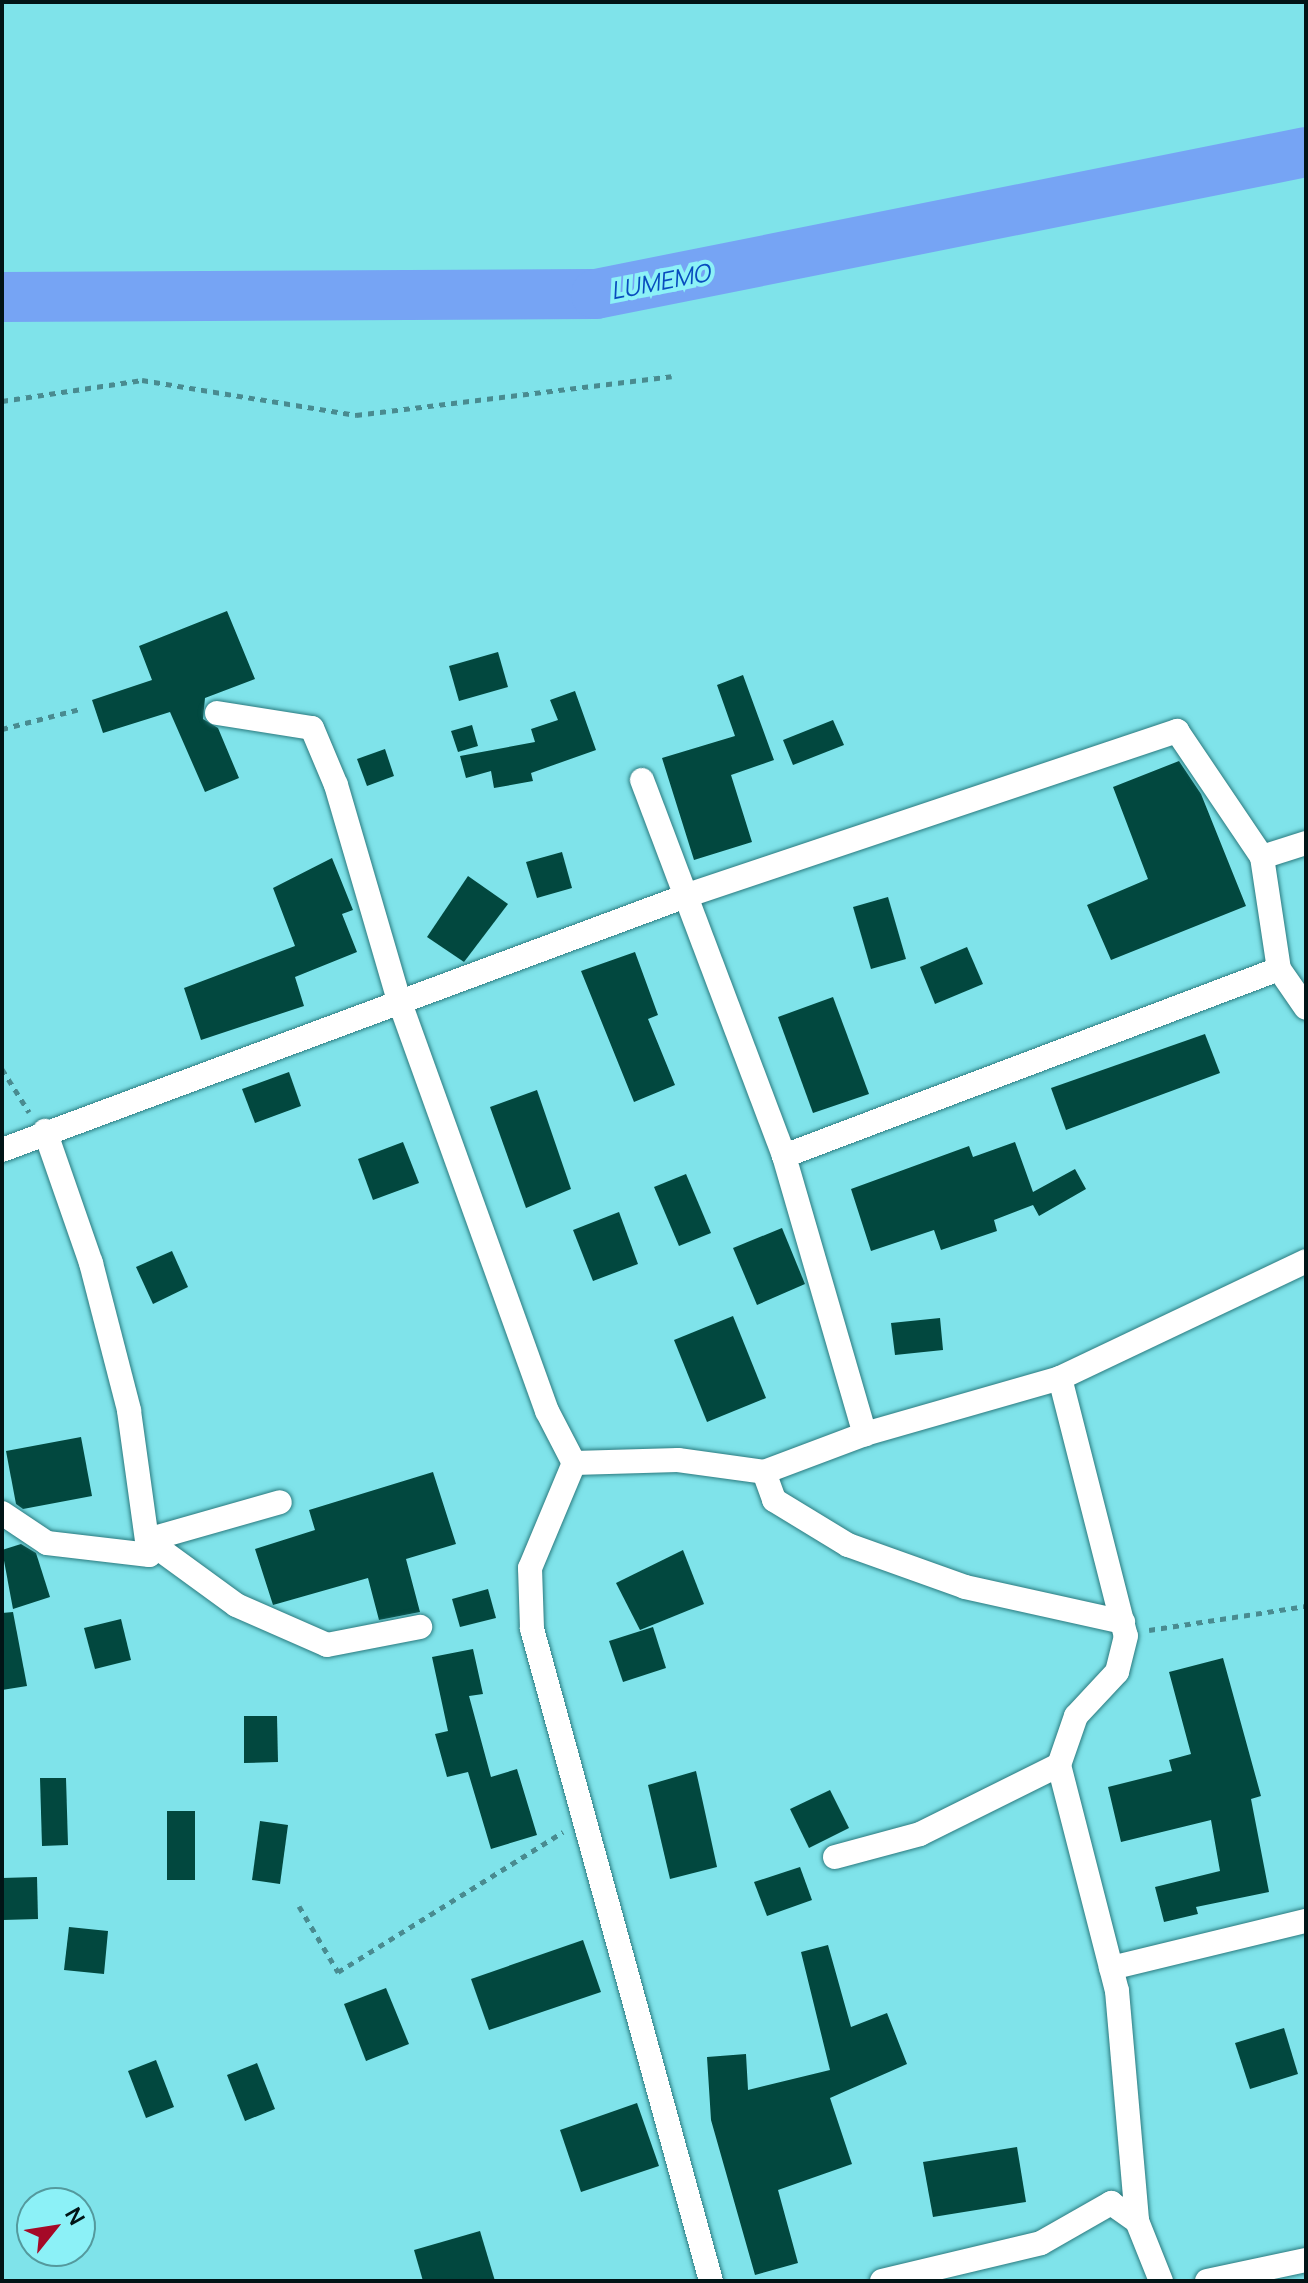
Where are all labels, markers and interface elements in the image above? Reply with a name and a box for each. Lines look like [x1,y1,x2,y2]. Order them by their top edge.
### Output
water label: LUMEMO [608,257,712,305]
north arrow [16,2187,96,2267]
text: N [58,2202,92,2230]

